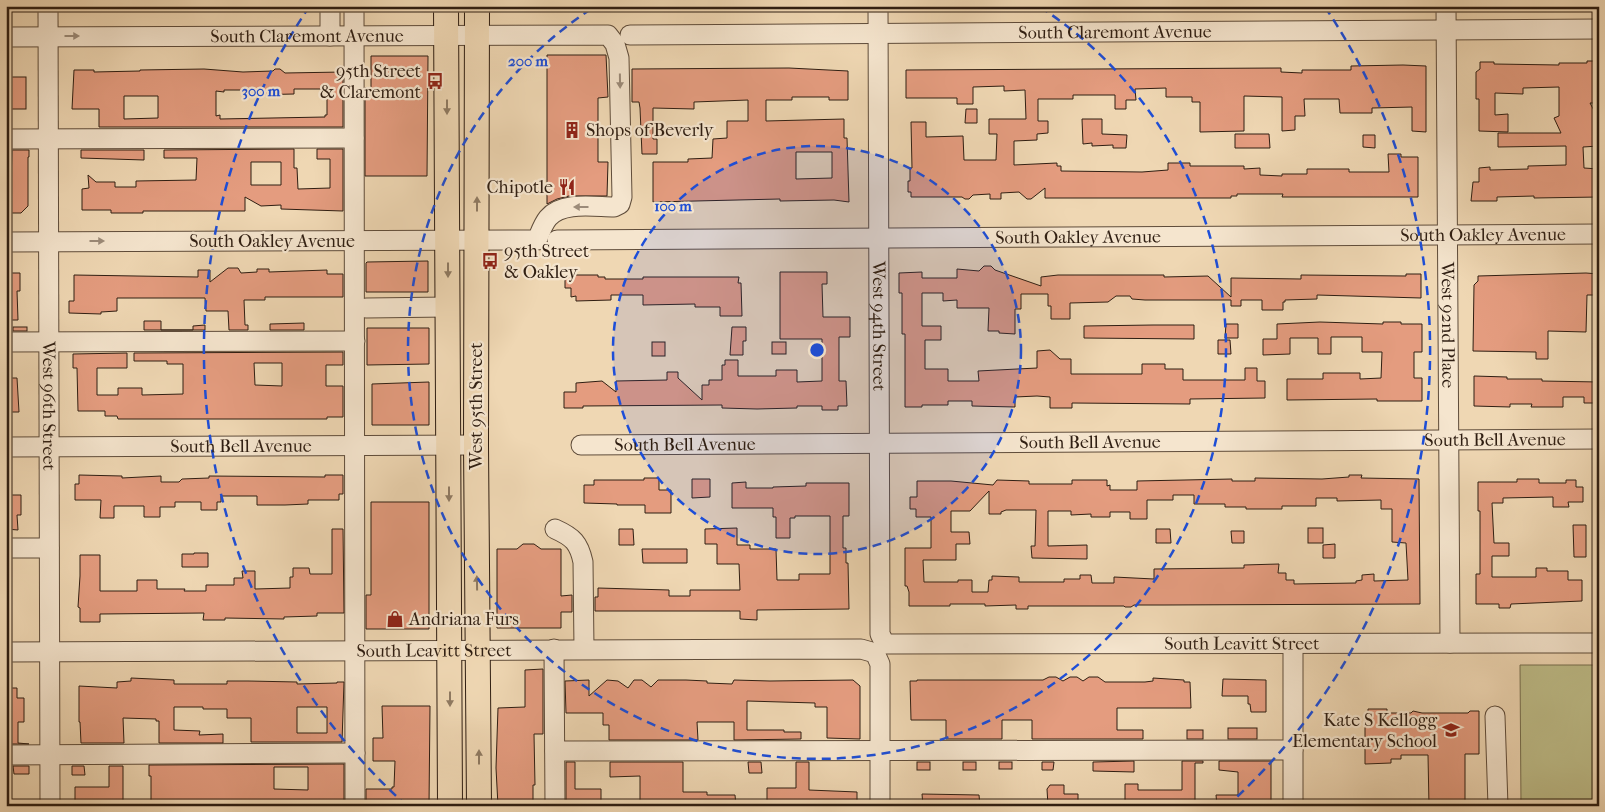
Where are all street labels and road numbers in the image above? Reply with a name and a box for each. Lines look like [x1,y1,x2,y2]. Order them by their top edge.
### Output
street label: South Claremont Avenue [1018,21,1212,43]
street label: South Claremont Avenue [210,25,404,47]
street label: South Oakley Avenue [1400,224,1566,246]
street label: South Oakley Avenue [995,226,1161,248]
street label: South Oakley Avenue [189,231,355,252]
street label: West 94th Street [868,260,890,392]
street label: West 92nd Place [1437,261,1459,388]
street label: West 96th Street [38,340,60,471]
street label: West 95th Street [466,342,487,471]
street label: South Bell Avenue [1424,429,1566,451]
street label: South Bell Avenue [1019,431,1161,453]
street label: South Bell Avenue [614,433,756,455]
street label: South Bell Avenue [170,435,312,457]
street label: South Leavitt Street [1164,633,1320,654]
street label: South Leavitt Street [356,640,512,661]

